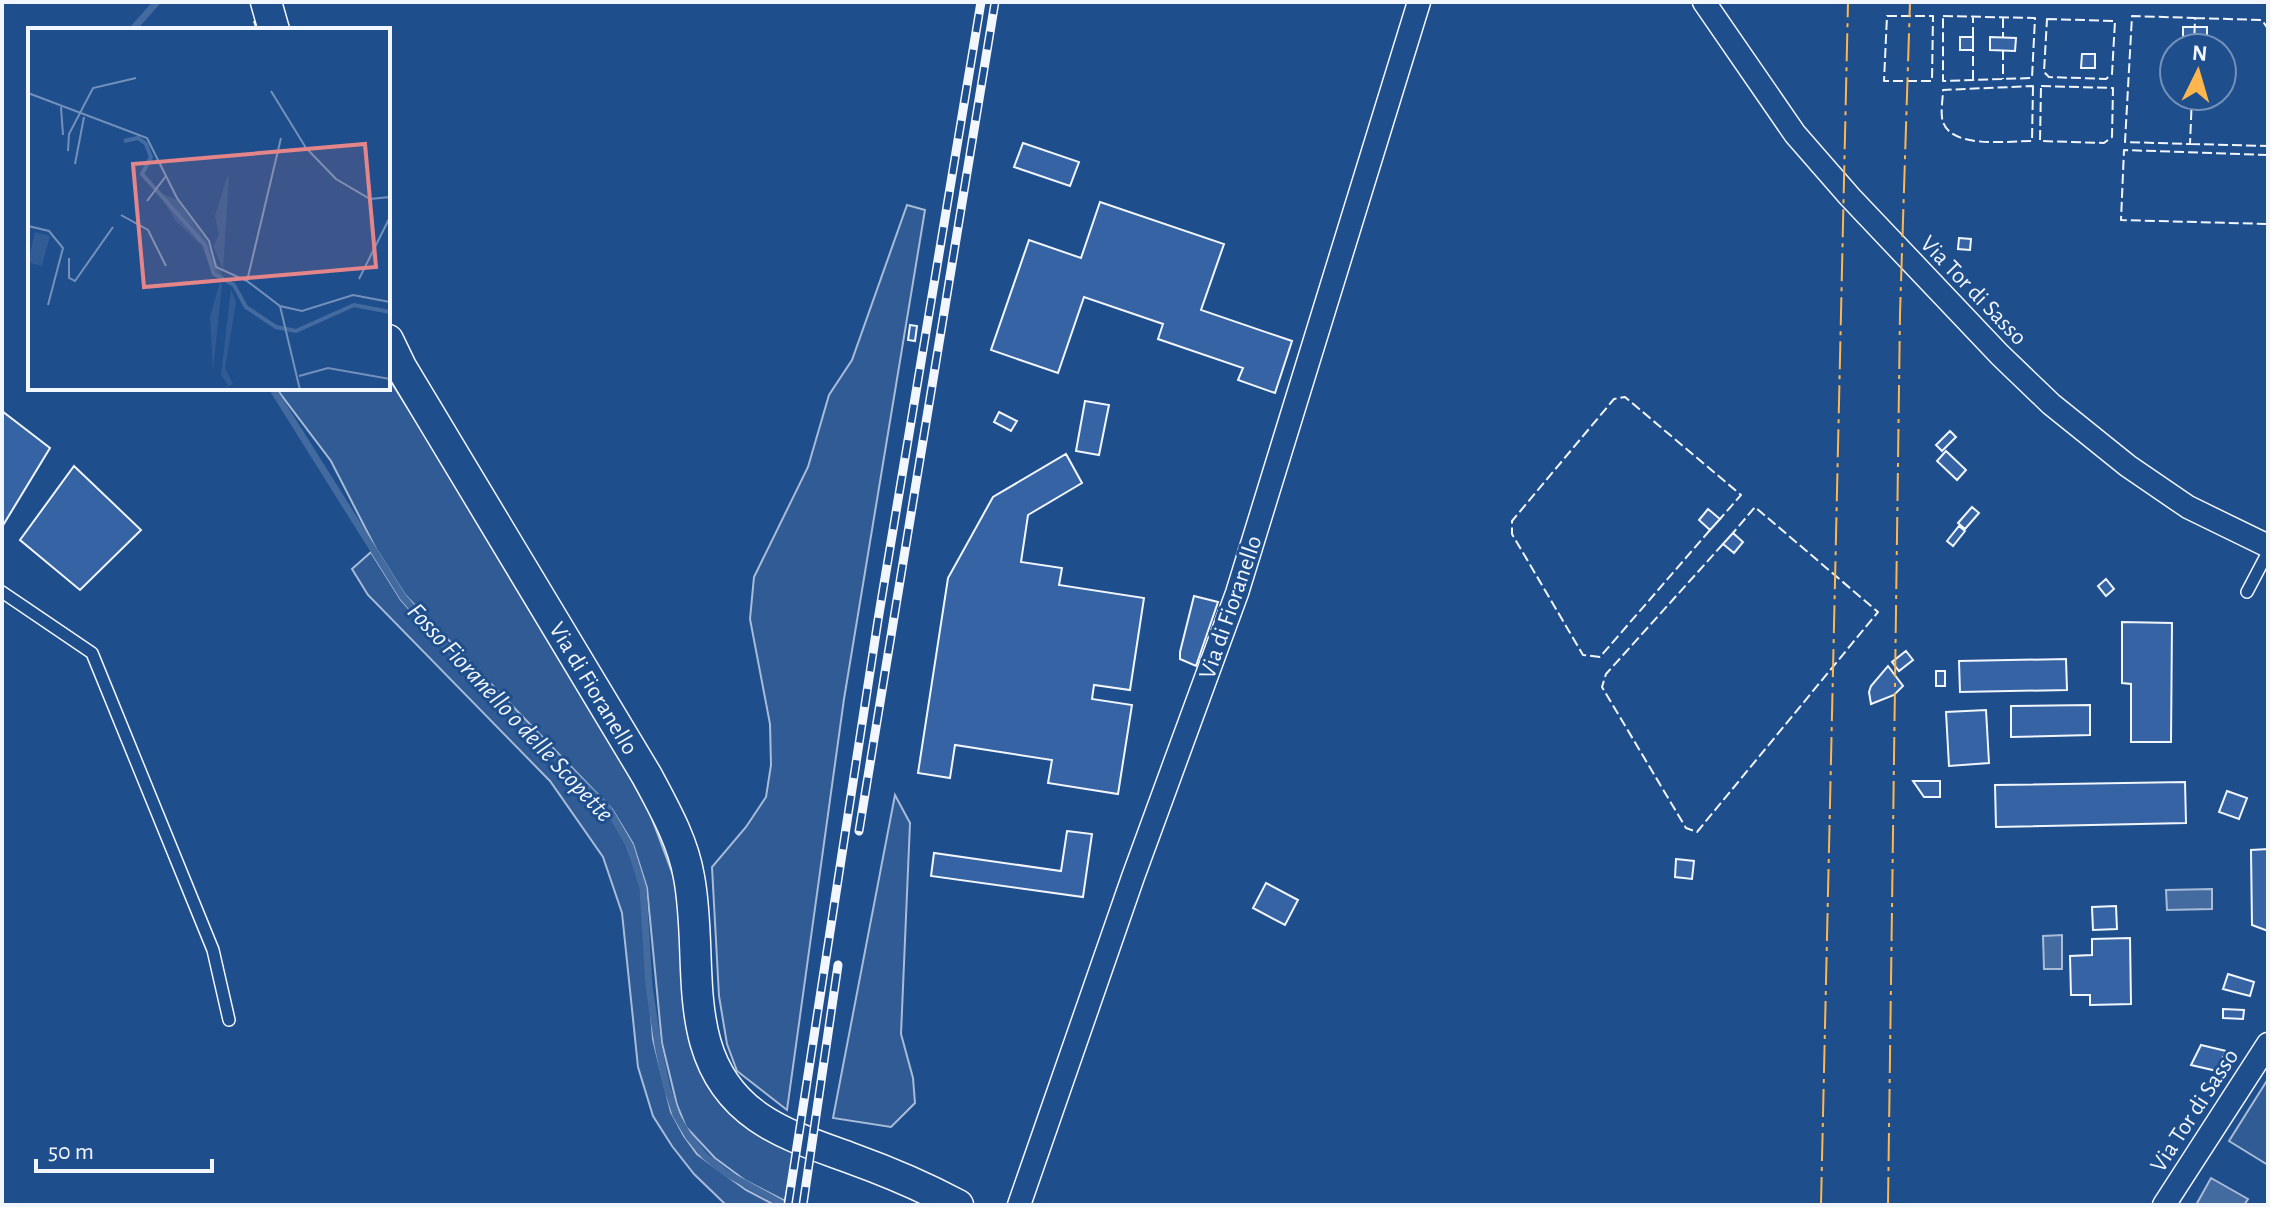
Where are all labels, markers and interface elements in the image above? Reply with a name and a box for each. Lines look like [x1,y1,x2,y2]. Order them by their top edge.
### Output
inset map [28,28,390,390]
north arrow [2158,32,2238,112]
text: N [2191,41,2208,65]
street label: Via Tor di Sasso [1915,231,2031,350]
street label: Via di Fioranello [1195,533,1267,682]
water label: Fosso Fioranello o delle Scopette [402,598,618,827]
street label: Via di Fioranello [544,618,642,759]
street label: Via Tor di Sasso [2146,1045,2243,1176]
scale bar [36,1123,212,1173]
text: 50 m [48,1140,94,1164]

